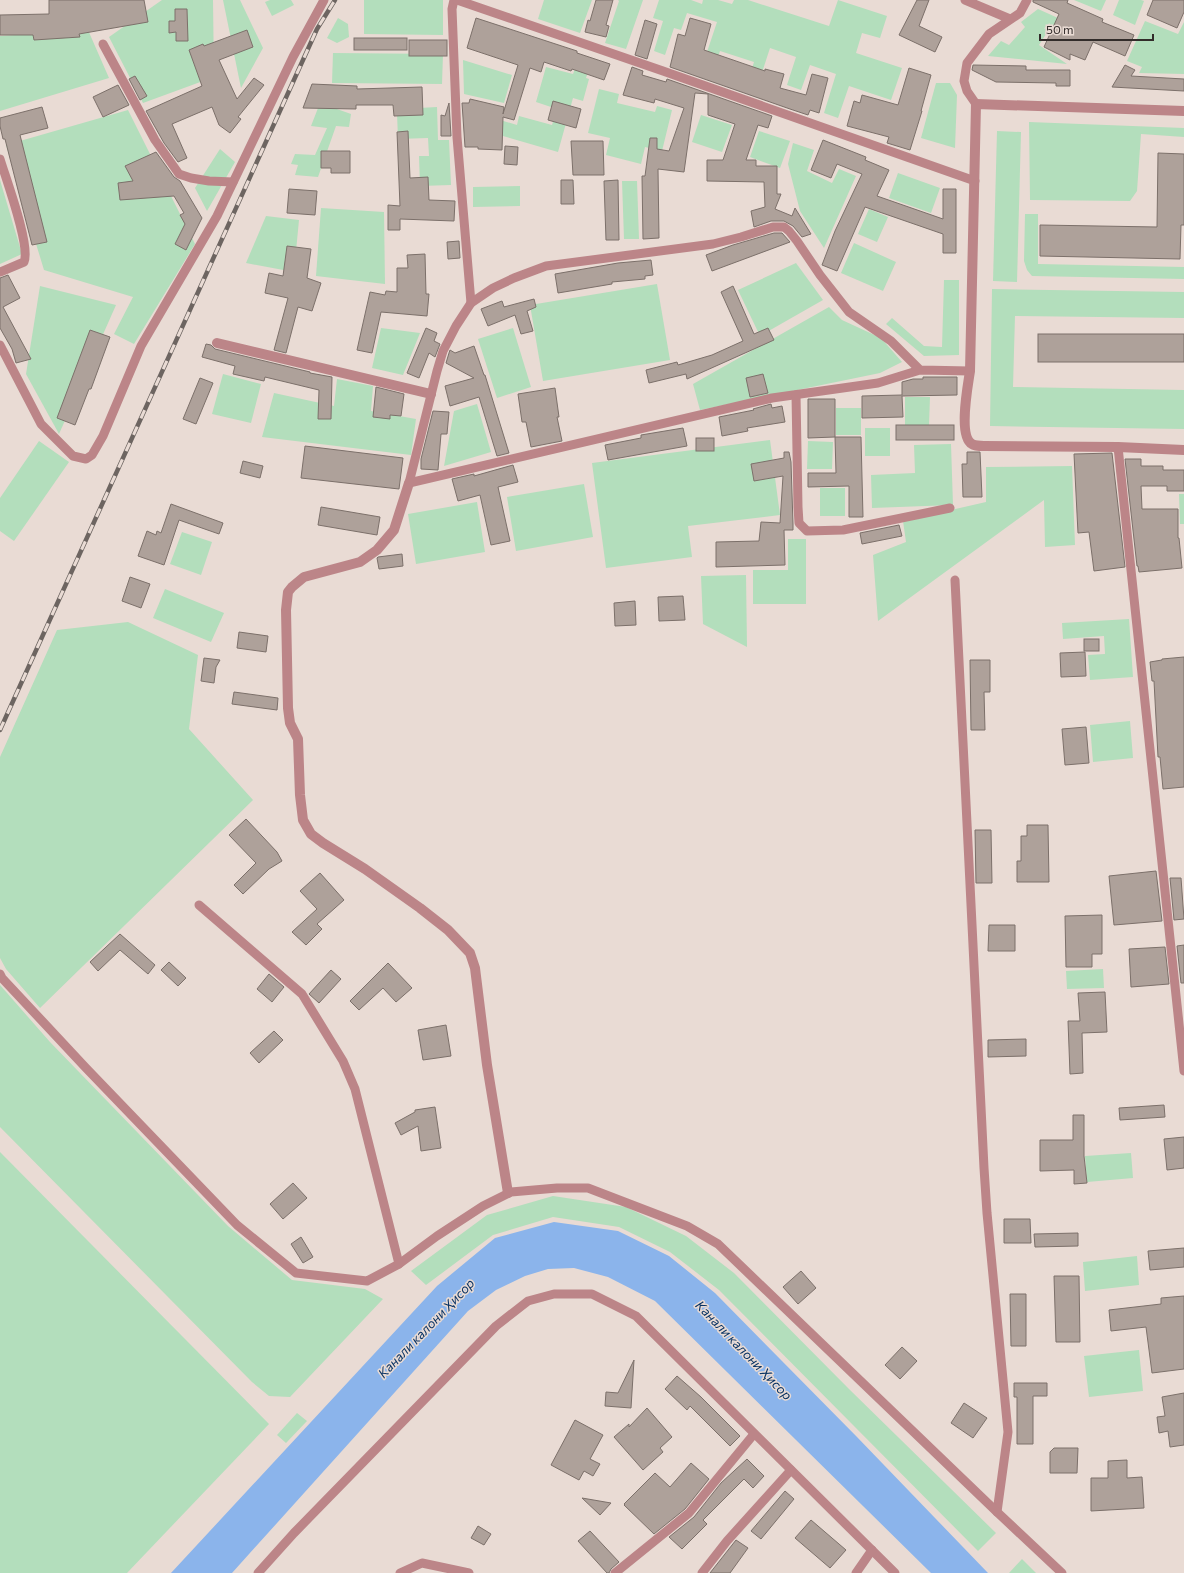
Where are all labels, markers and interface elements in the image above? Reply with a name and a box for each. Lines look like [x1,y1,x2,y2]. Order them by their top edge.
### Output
scale bar [1040,16,1153,42]
text: 50 m [1046,22,1074,36]
water label: Канали калони Ҳисор [374,1275,478,1381]
water label: Канали калони Ҳисор [692,1297,796,1403]

